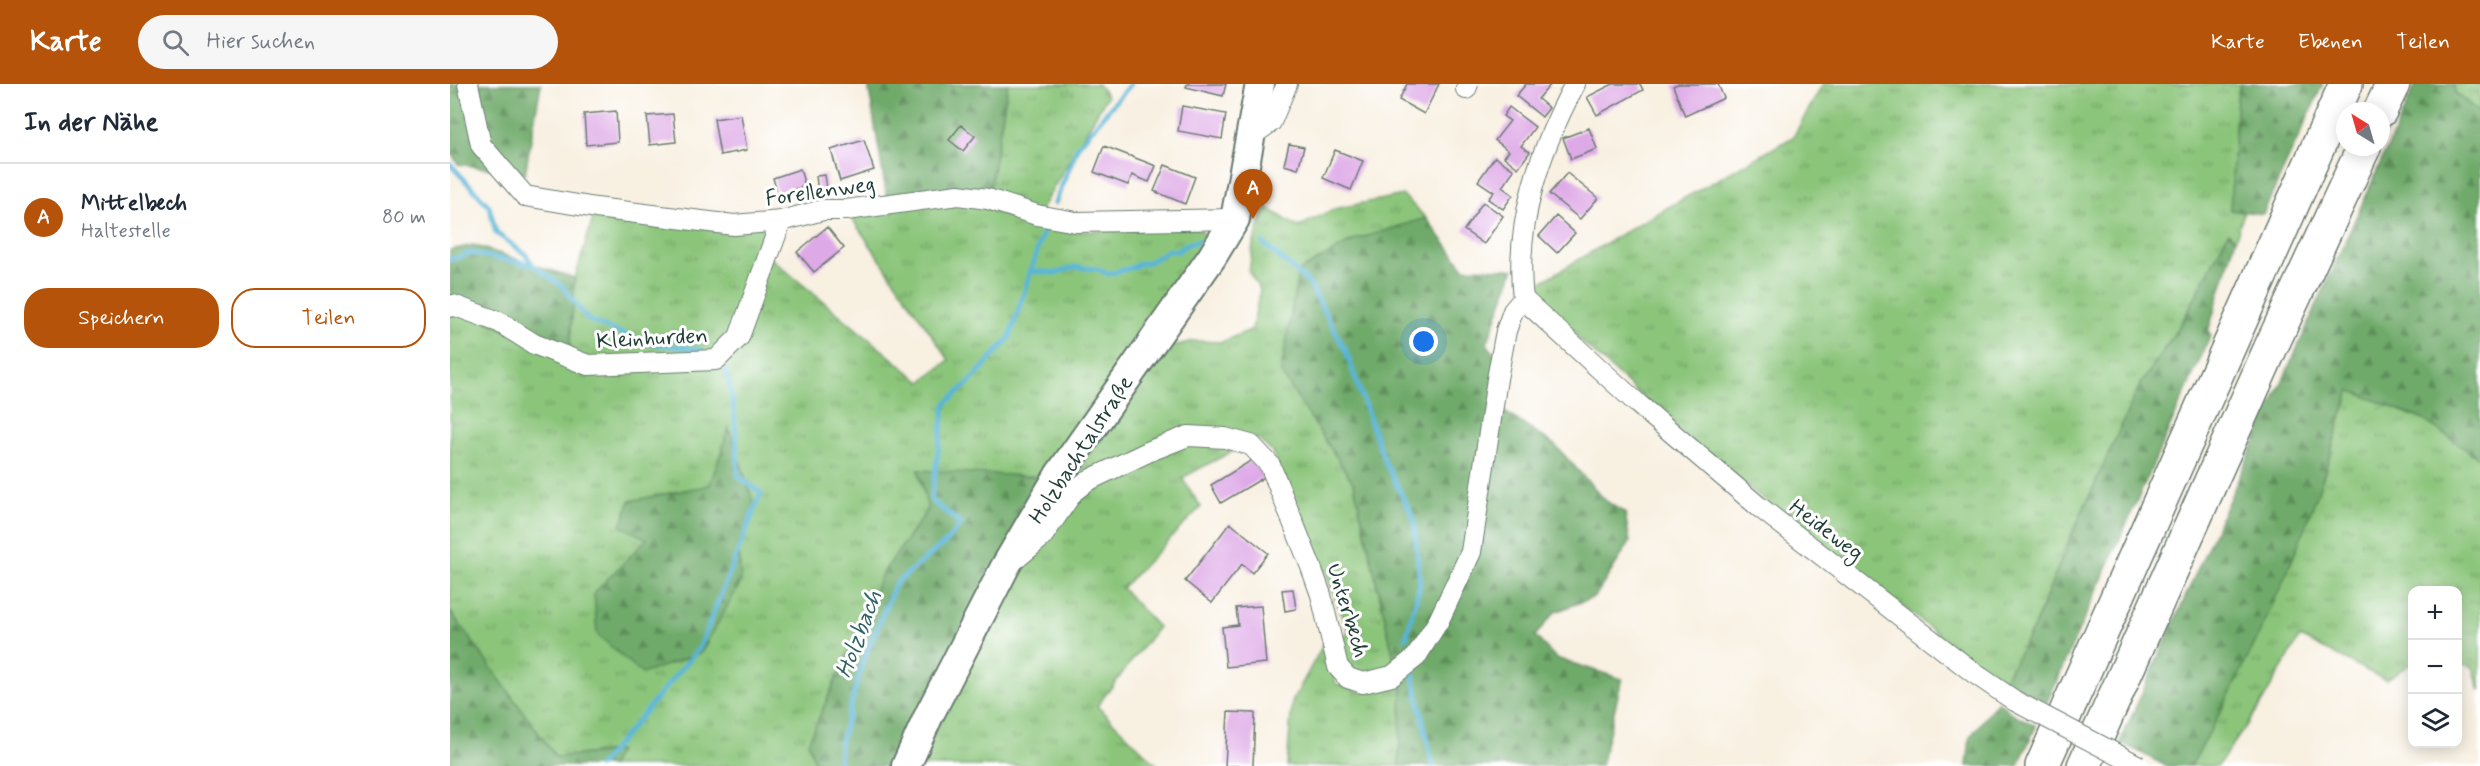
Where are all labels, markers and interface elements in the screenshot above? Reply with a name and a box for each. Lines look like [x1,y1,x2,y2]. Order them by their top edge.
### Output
search box [138,15,558,69]
text: Karte [30,24,102,61]
icon: search [159,26,192,59]
text: Hier suchen [207,28,315,56]
text: Karte [2211,28,2265,56]
text: Ebenen [2298,28,2363,56]
text: Teilen [2396,28,2450,56]
north arrow [2336,102,2390,156]
text: In der Nähe [24,106,158,140]
street label: Forellenweg [764,170,877,215]
pin: A [1234,170,1272,219]
text: Mittelbech [81,190,187,218]
text: A [37,204,50,231]
text: 80 m [382,204,426,231]
text: Haltestelle [81,218,171,245]
button: Speichern [24,288,219,348]
button: Teilen [231,288,426,348]
street label: Kleinhurden [596,322,708,356]
your location [1409,327,1438,356]
street label: Holzbachtalstraße [1023,370,1140,530]
street label: Heideweg [1781,494,1869,570]
street label: Unterbech [1320,560,1375,661]
water label: Holzbach [829,586,890,683]
map controls [2408,586,2462,748]
button: + [2408,586,2462,640]
button: − [2408,640,2462,694]
button: layers [2408,694,2462,748]

